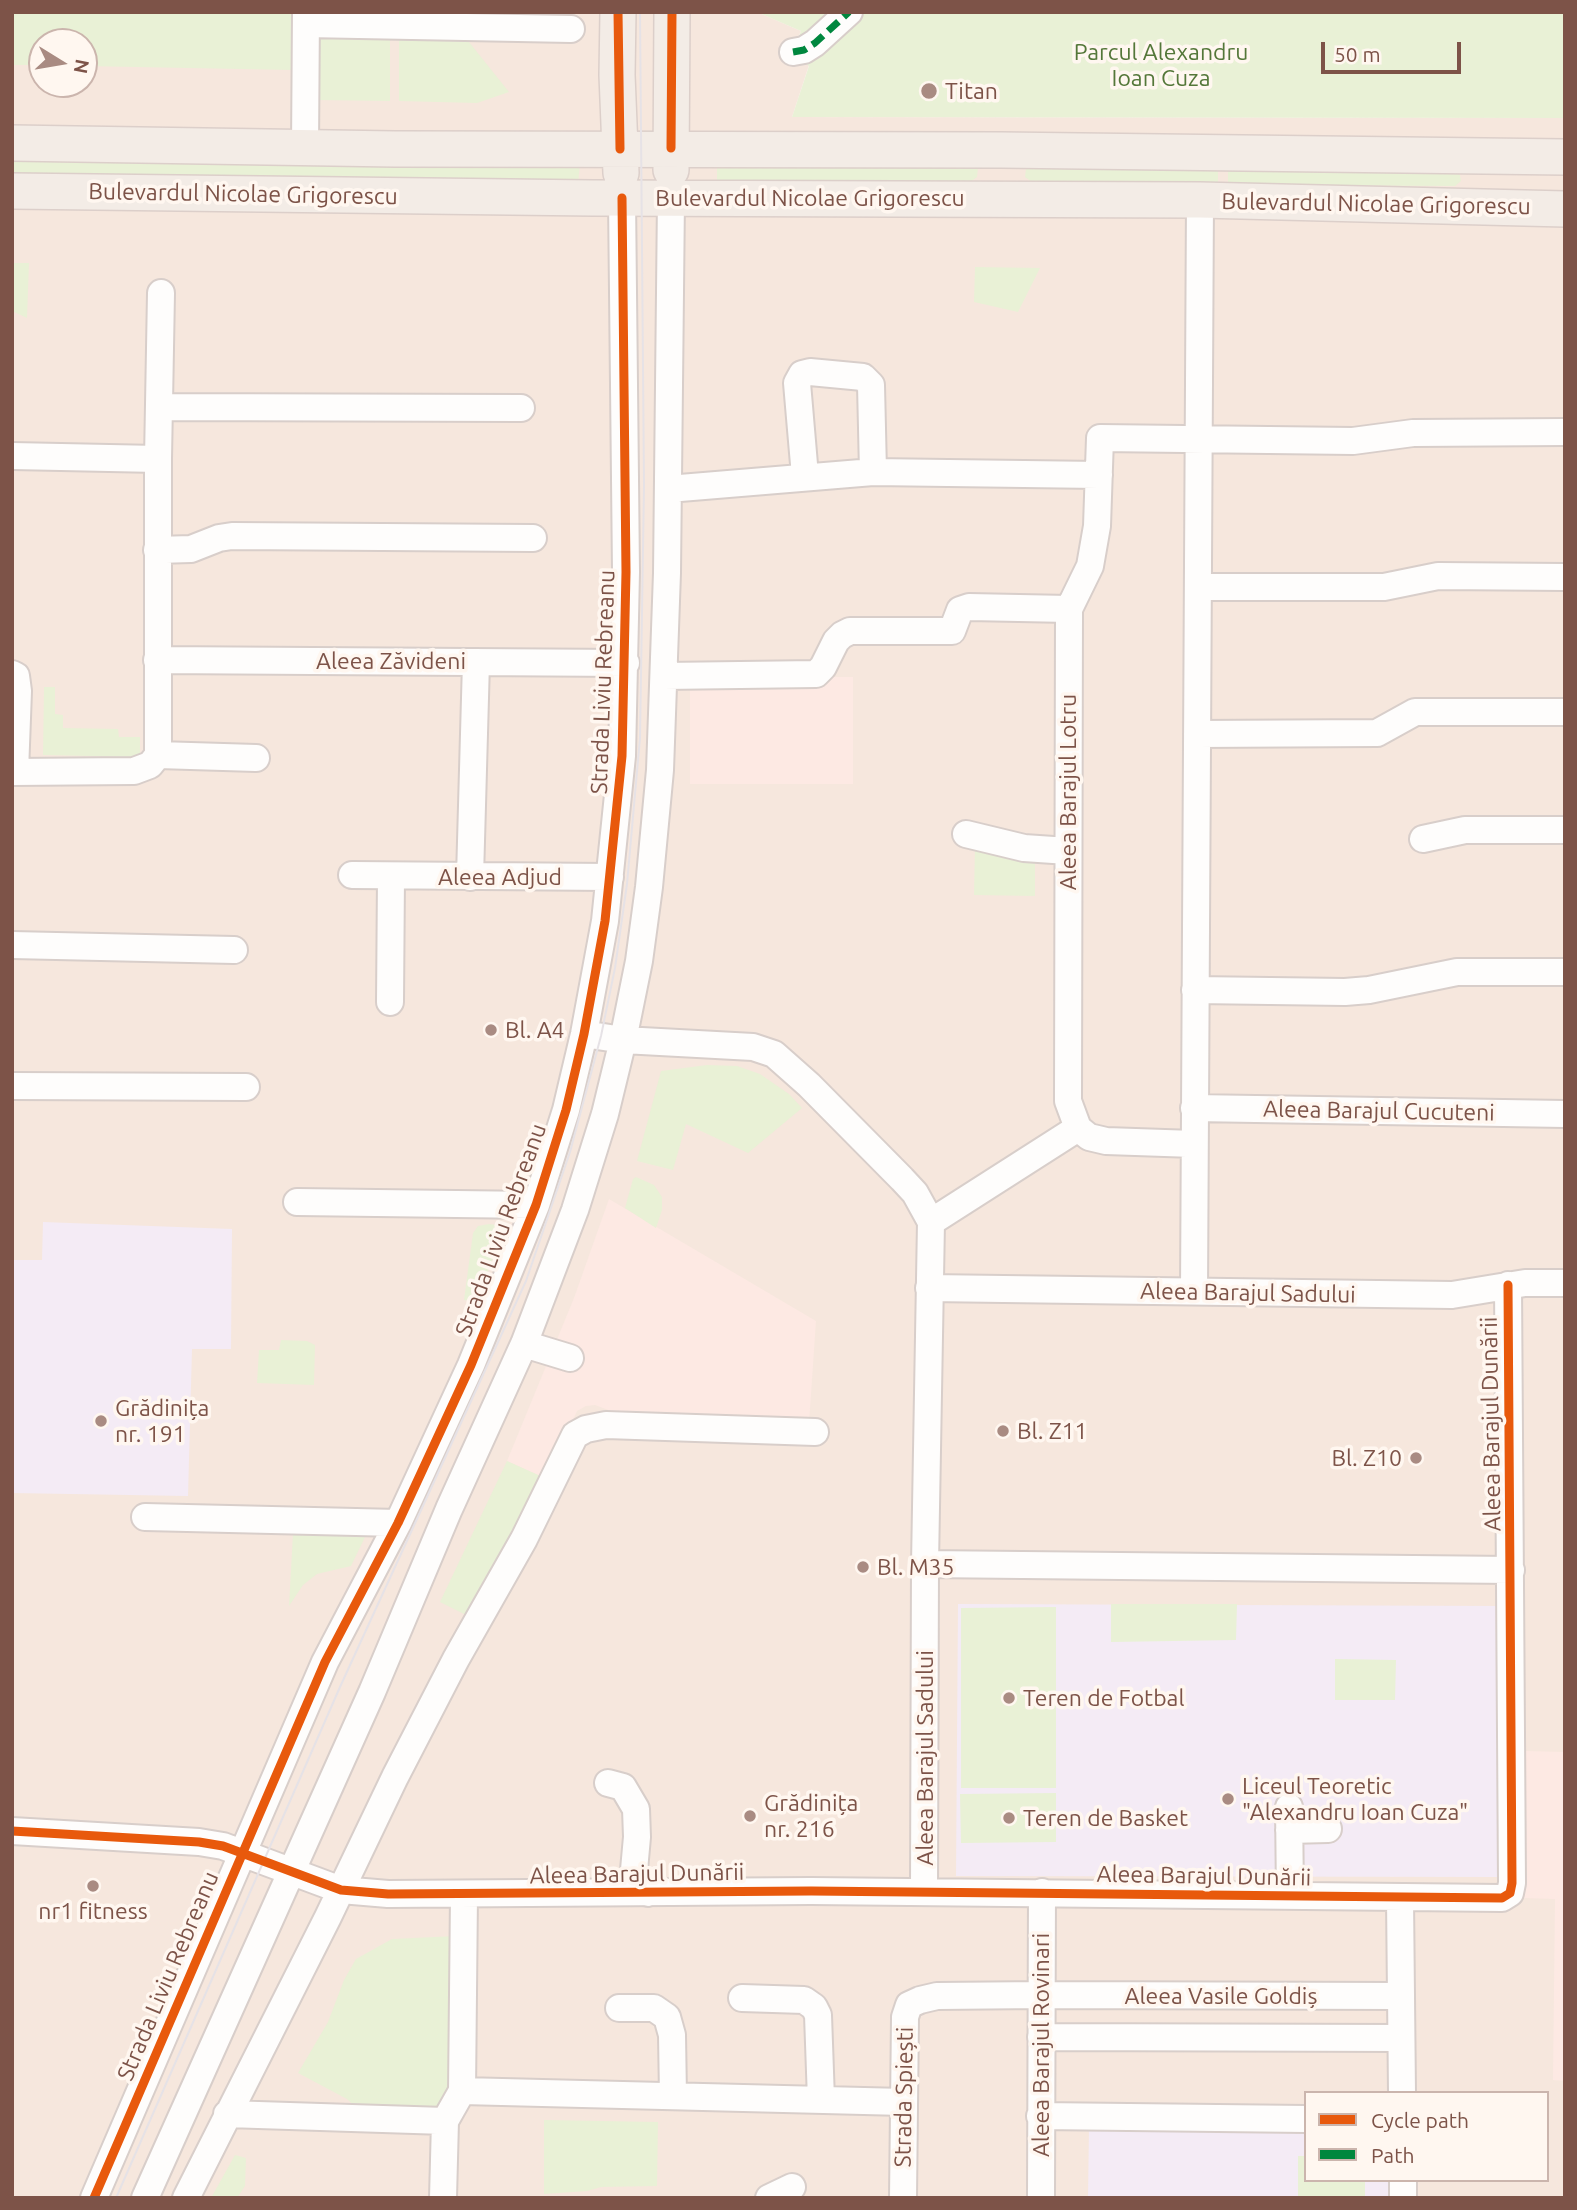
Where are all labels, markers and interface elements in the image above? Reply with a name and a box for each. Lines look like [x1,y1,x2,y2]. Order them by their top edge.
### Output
north arrow [28,28,98,98]
scale bar [1325,28,1465,72]
park label: Parcul Alexandru Ioan Cuza [1074,38,1248,92]
text: 50 m [1334,42,1381,66]
text: N [69,58,94,76]
place label: Titan [945,77,998,105]
marker: Titan [919,81,939,101]
street label: Bulevardul Nicolae Grigorescu [88,178,398,210]
street label: Bulevardul Nicolae Grigorescu [655,184,965,212]
street label: Bulevardul Nicolae Grigorescu [1221,188,1531,220]
street label: Strada Liviu Rebreanu [585,569,621,795]
street label: Aleea Zăvideni [316,647,466,675]
street label: Aleea Barajul Lotru [1054,694,1082,890]
street label: Aleea Adjud [438,863,562,891]
place label: Bl. A4 [505,1016,565,1044]
marker: Bl. A4 [483,1022,499,1038]
street label: Aleea Barajul Cucuteni [1263,1095,1495,1127]
street label: Strada Liviu Rebreanu [450,1120,552,1340]
street label: Aleea Barajul Sadului [1140,1277,1356,1309]
street label: Aleea Barajul Dunării [1475,1316,1507,1532]
place label: Grădinița nr. 191 [115,1394,209,1448]
marker: Grădinița nr. 191 [93,1413,109,1429]
place label: Bl. Z11 [1017,1417,1088,1445]
marker: Bl. Z11 [995,1423,1011,1439]
place label: Bl. Z10 [1331,1444,1402,1472]
marker: Bl. Z10 [1408,1450,1424,1466]
place label: Bl. M35 [877,1553,955,1581]
marker: Bl. M35 [855,1559,871,1575]
street label: Aleea Barajul Sadului [911,1650,939,1866]
place label: Teren de Fotbal [1023,1684,1184,1712]
marker: Teren de Fotbal [1001,1690,1017,1706]
place label: Liceul Teoretic "Alexandru Ioan Cuza" [1242,1772,1468,1826]
place label: Grădinița nr. 216 [764,1789,858,1843]
marker: Liceul Teoretic "Alexandru Ioan Cuza" [1220,1791,1236,1807]
place label: Teren de Basket [1023,1804,1188,1832]
marker: Grădinița nr. 216 [742,1808,758,1824]
marker: Teren de Basket [1001,1810,1017,1826]
street label: Aleea Barajul Dunării [529,1858,745,1890]
street label: Aleea Barajul Dunării [1096,1860,1312,1892]
street label: Strada Liviu Rebreanu [111,1867,225,2085]
marker: nr1 fitness [85,1878,101,1894]
place label: nr1 fitness [38,1897,148,1925]
street label: Aleea Barajul Rovinari [1027,1933,1055,2157]
street label: Aleea Vasile Goldiș [1125,1982,1317,2010]
street label: Strada Spiești [889,2026,919,2168]
legend [1304,2091,1549,2182]
text: Cycle path [1371,2108,1469,2132]
text: Path [1371,2143,1414,2167]

